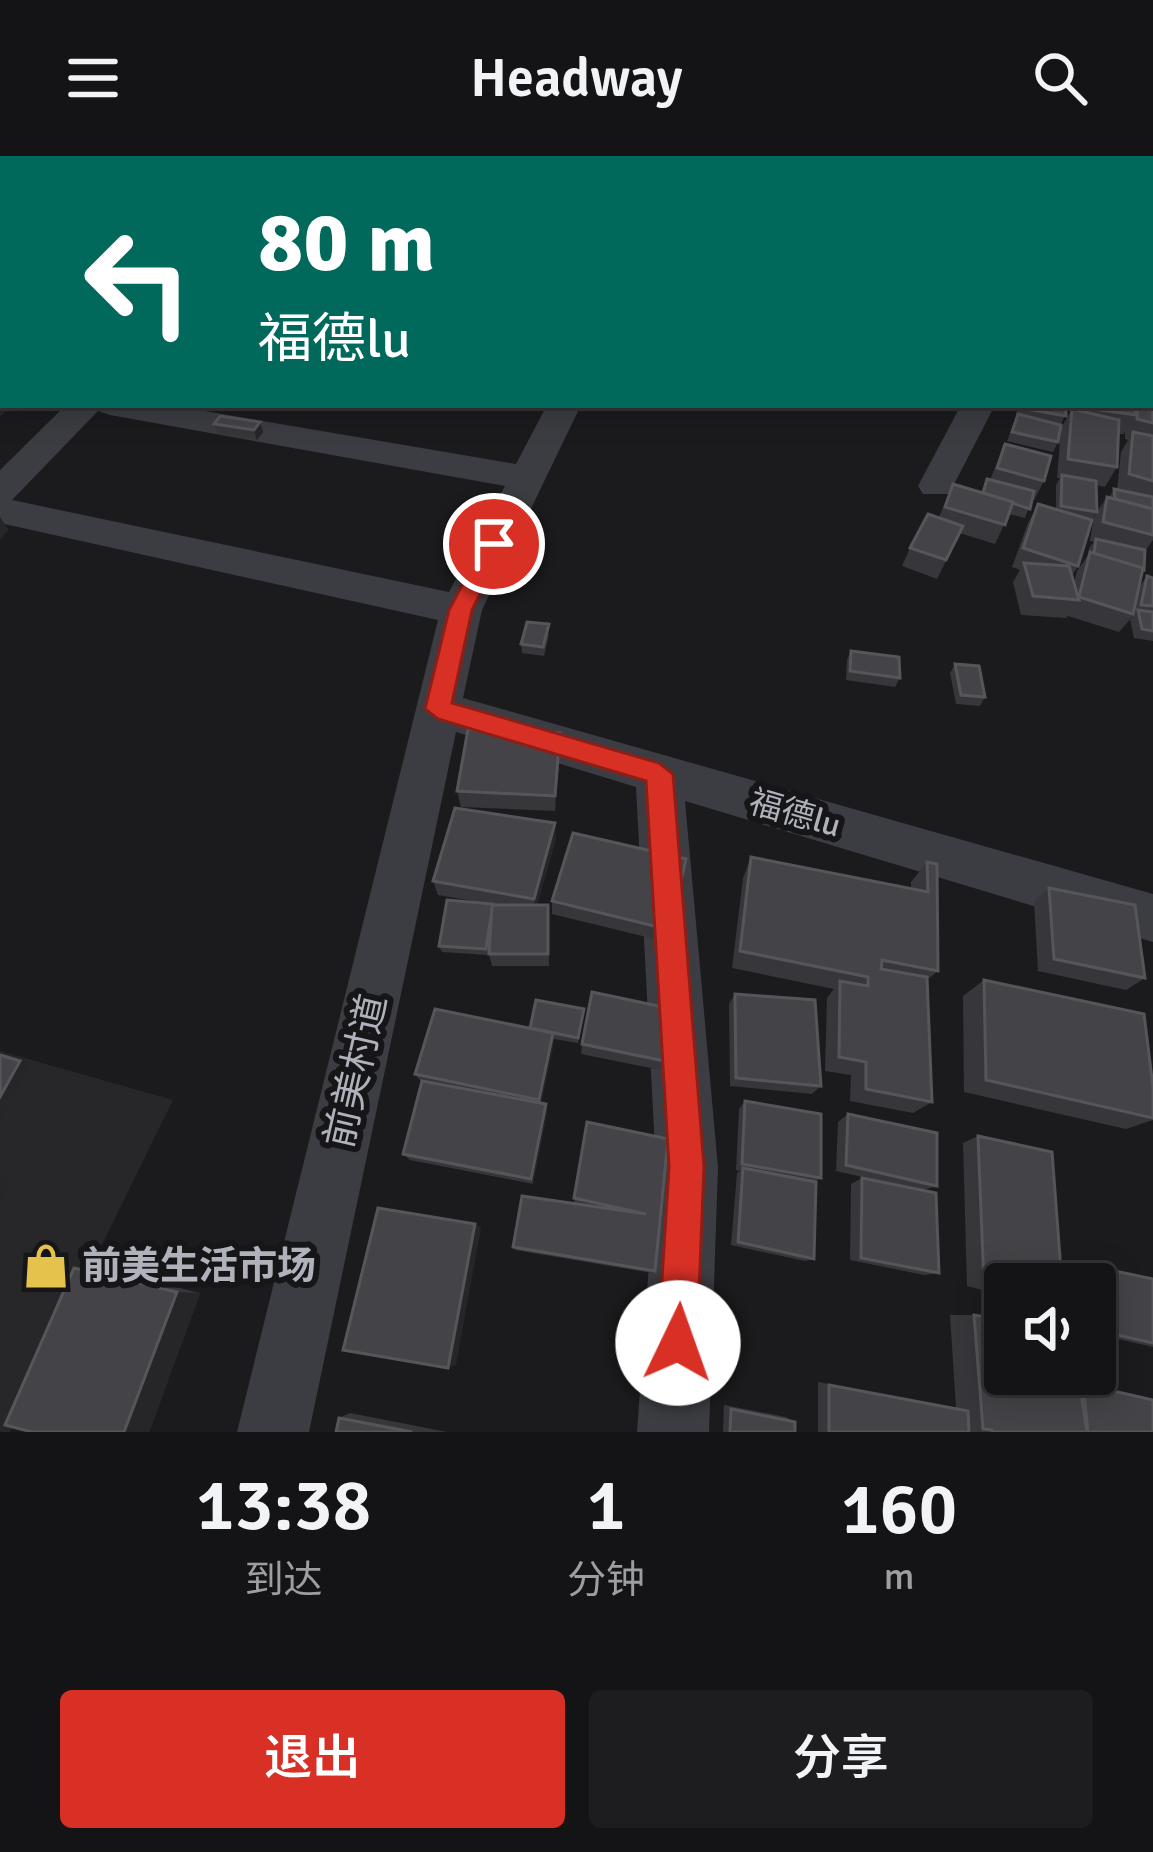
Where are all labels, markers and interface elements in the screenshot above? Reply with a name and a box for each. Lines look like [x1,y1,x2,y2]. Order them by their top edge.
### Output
icon: menu [60,45,126,111]
text: Headway [470,45,683,112]
icon: search [1027,45,1093,111]
text: 80 m [258,191,435,295]
icon: left [60,204,216,360]
text: 福德lu [258,306,411,373]
pin [443,493,545,595]
icon: arrive [461,511,527,577]
street label: 福德lu [744,781,846,847]
street label: 前美村道 [315,990,397,1152]
shop icon: 前美生活市场 [21,1241,71,1291]
place label: 前美生活市场 [82,1242,316,1290]
map controls [984,1263,1116,1395]
button: sound [984,1263,1116,1395]
position arrow [615,1280,741,1406]
text: 13:38 [196,1461,371,1550]
text: 1 [587,1461,626,1550]
text: 160 [841,1465,957,1554]
text: m [883,1552,915,1600]
text: 到达 [245,1556,323,1604]
text: 分钟 [567,1556,645,1604]
button: 退出 [60,1690,565,1828]
button: 分享 [589,1690,1093,1828]

